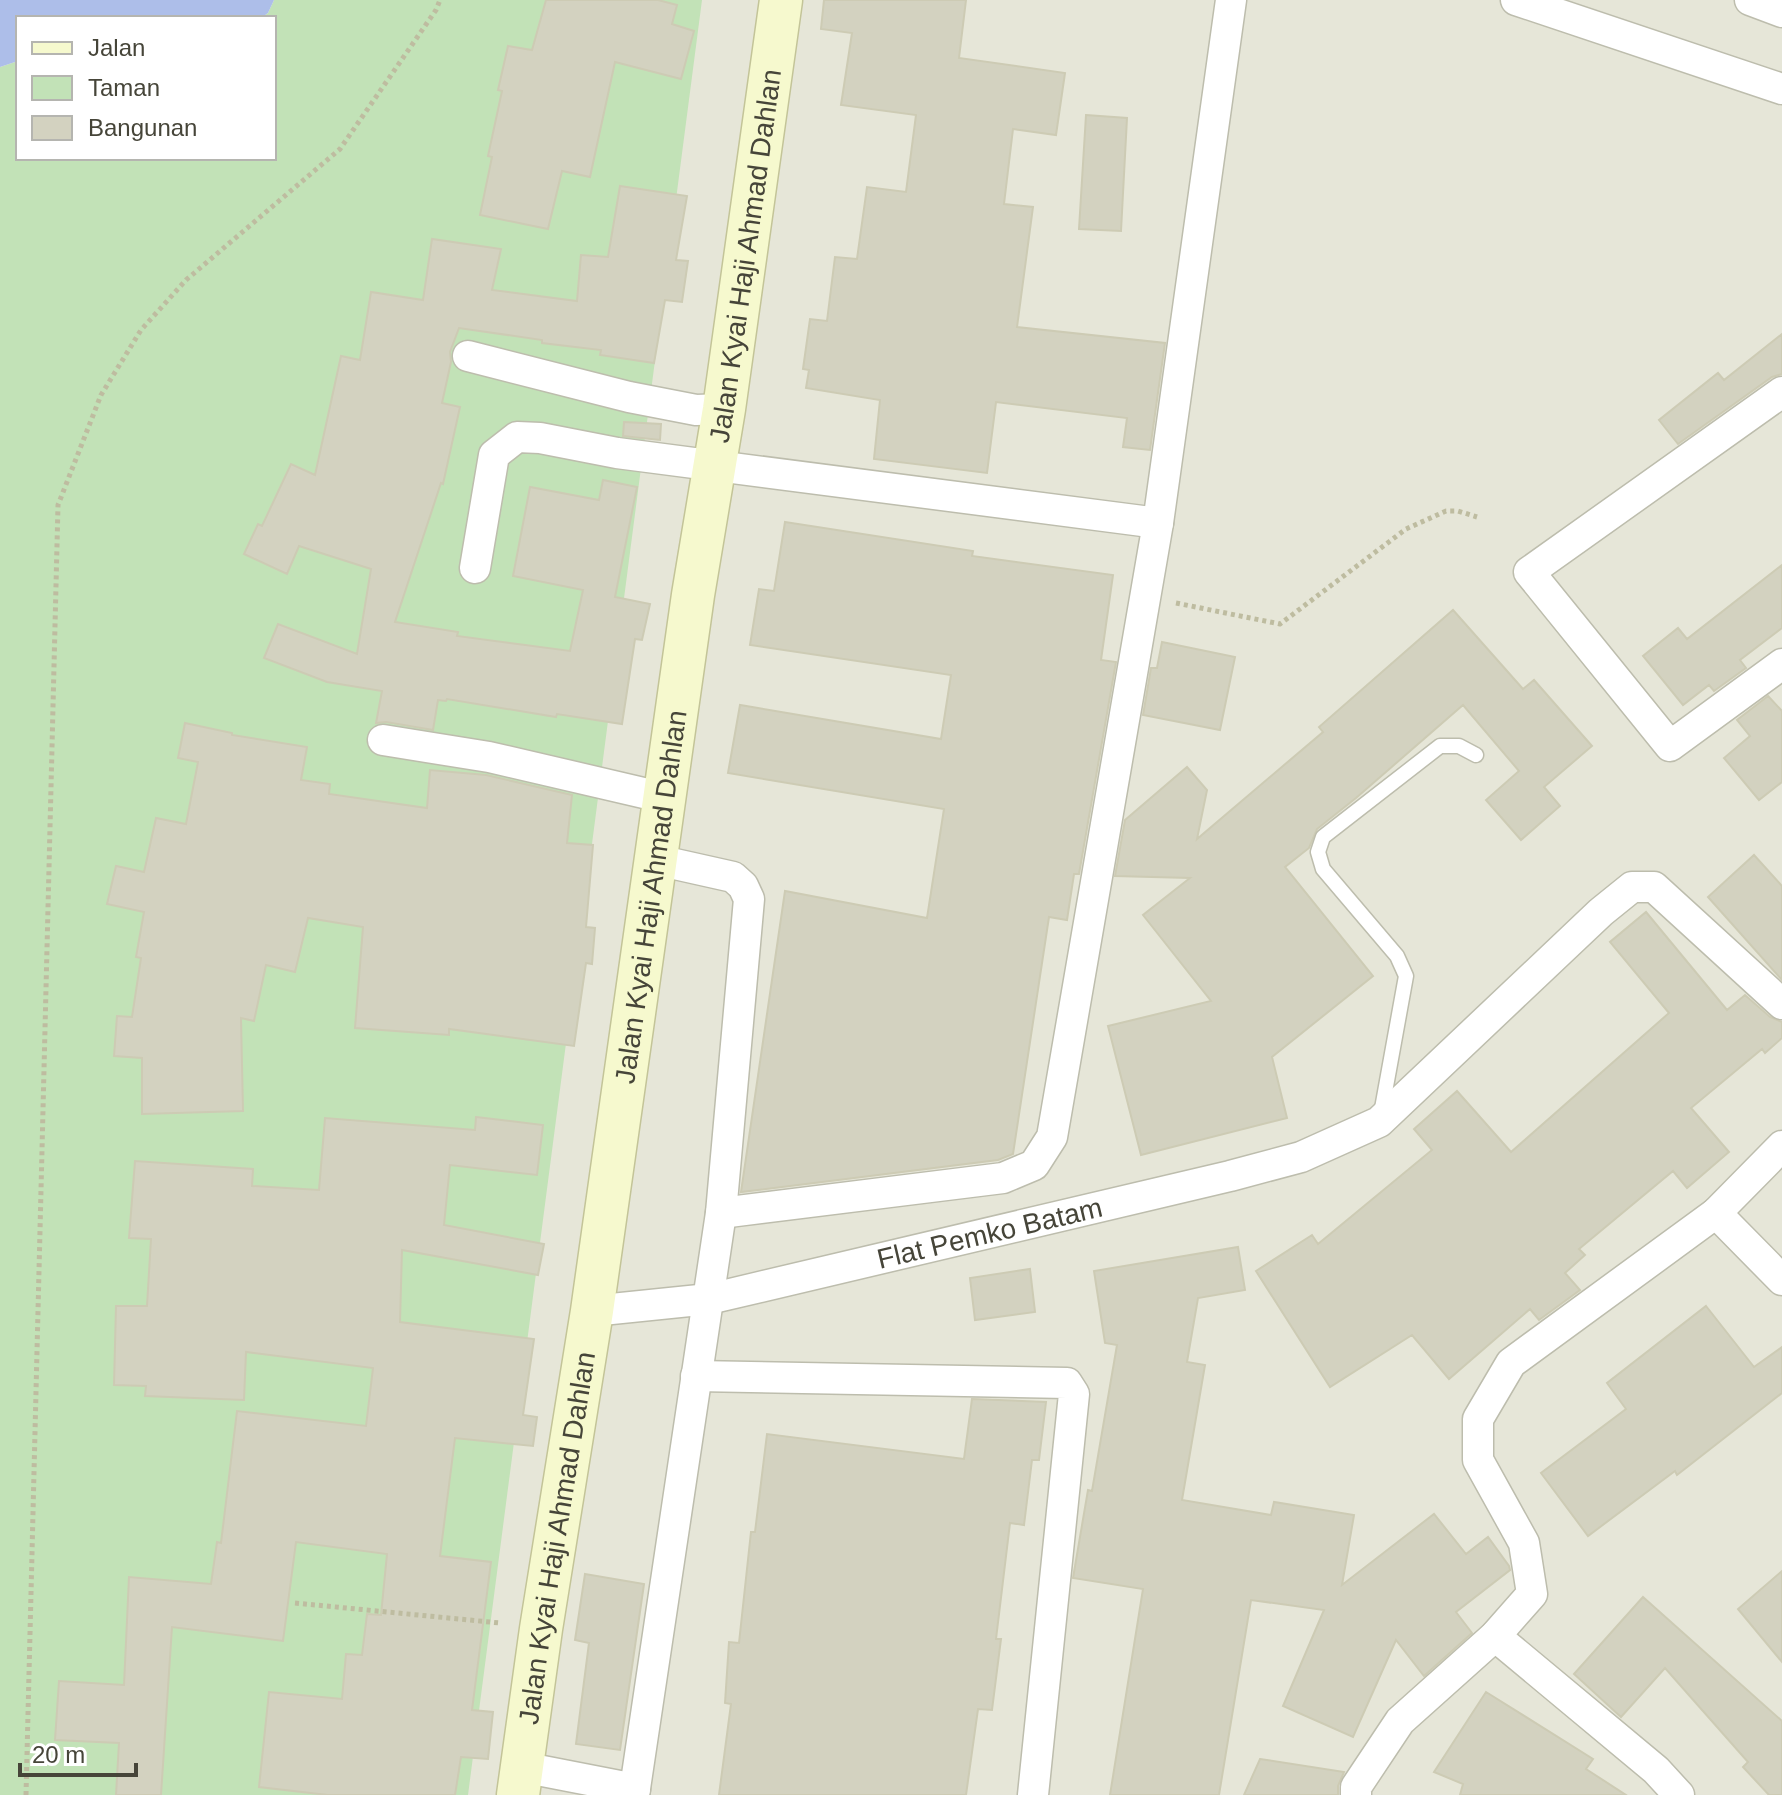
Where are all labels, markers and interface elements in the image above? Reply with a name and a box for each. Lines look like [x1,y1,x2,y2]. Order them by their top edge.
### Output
legend [16,16,276,160]
text: Jalan [88,34,145,61]
street label: Jalan Kyai Haji Ahmad Dahlan [703,67,787,445]
text: Taman [88,74,160,101]
text: Bangunan [88,114,197,141]
street label: Jalan Kyai Haji Ahmad Dahlan [609,708,692,1085]
street label: Flat Pemko Batam [874,1191,1105,1274]
street label: Jalan Kyai Haji Ahmad Dahlan [512,1349,601,1726]
scale bar [20,1727,136,1777]
text: 20 m [32,1741,85,1768]

